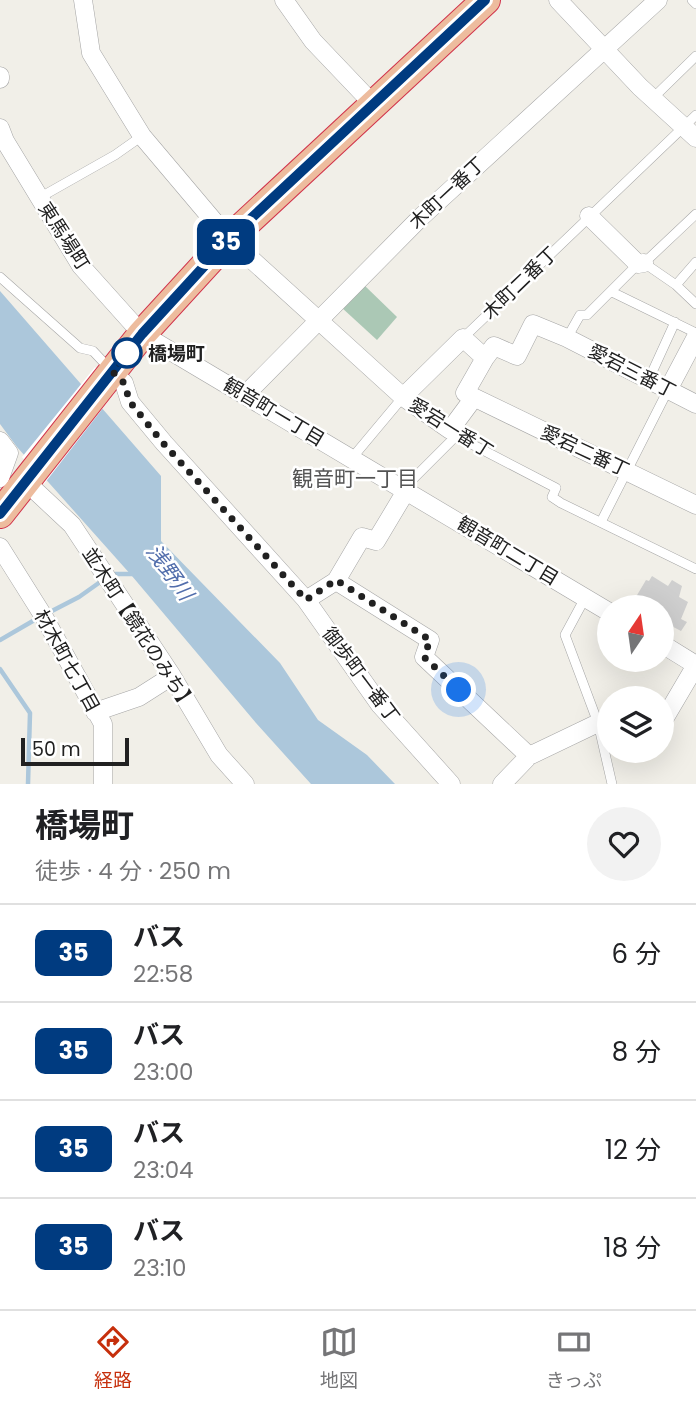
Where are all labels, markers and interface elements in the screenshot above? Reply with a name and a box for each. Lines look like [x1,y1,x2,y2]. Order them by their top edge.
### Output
street label: 木町一番丁 [403,151,491,235]
street label: 東馬場町 [32,197,96,275]
line badge: 35 [194,219,258,265]
text: 35 [211,225,241,258]
street label: 木町二番丁 [476,240,564,326]
street label: 愛宕三番丁 [584,337,680,405]
marker: 橋場町 [112,338,142,368]
place label: 橋場町 [148,340,205,367]
street label: 観音町一丁目 [218,371,330,453]
street label: 愛宕一番丁 [404,391,498,465]
street label: 愛宕二番丁 [536,419,634,483]
district label: 観音町一丁目 [292,464,418,493]
street label: 観音町二丁目 [452,510,564,592]
water label: 浅野川 [140,538,201,608]
street label: 並木町【鏡花のみち】 [76,542,202,716]
north arrow [597,595,674,672]
map controls [597,595,674,763]
street label: 材木町七丁目 [28,605,106,717]
street label: 御歩町一番丁 [316,621,406,729]
your location [441,672,476,707]
button: layers [597,686,674,763]
scale bar [21,735,130,767]
text: 50 m [32,736,81,763]
text: 橋場町 [35,802,134,849]
button: heart [587,807,661,881]
text: 徒歩 · 4 分 · 250 m [35,855,231,887]
text: バス [133,919,185,955]
text: 35 [58,936,89,969]
text: 6 分 [612,936,661,972]
text: 22:58 [133,958,193,990]
text: バス [133,1017,185,1053]
text: 35 [58,1034,89,1067]
text: 8 分 [612,1034,661,1070]
text: 23:00 [133,1056,194,1088]
text: バス [133,1115,185,1151]
text: 35 [58,1132,89,1165]
text: 12 分 [605,1132,661,1168]
text: 23:04 [133,1154,194,1186]
text: バス [133,1213,185,1249]
text: 35 [58,1230,89,1263]
text: 18 分 [603,1230,661,1266]
text: 23:10 [133,1252,186,1284]
tab: 経路 [94,1323,132,1395]
tab: 地図 [320,1323,358,1395]
tab: きっぷ [546,1323,602,1395]

